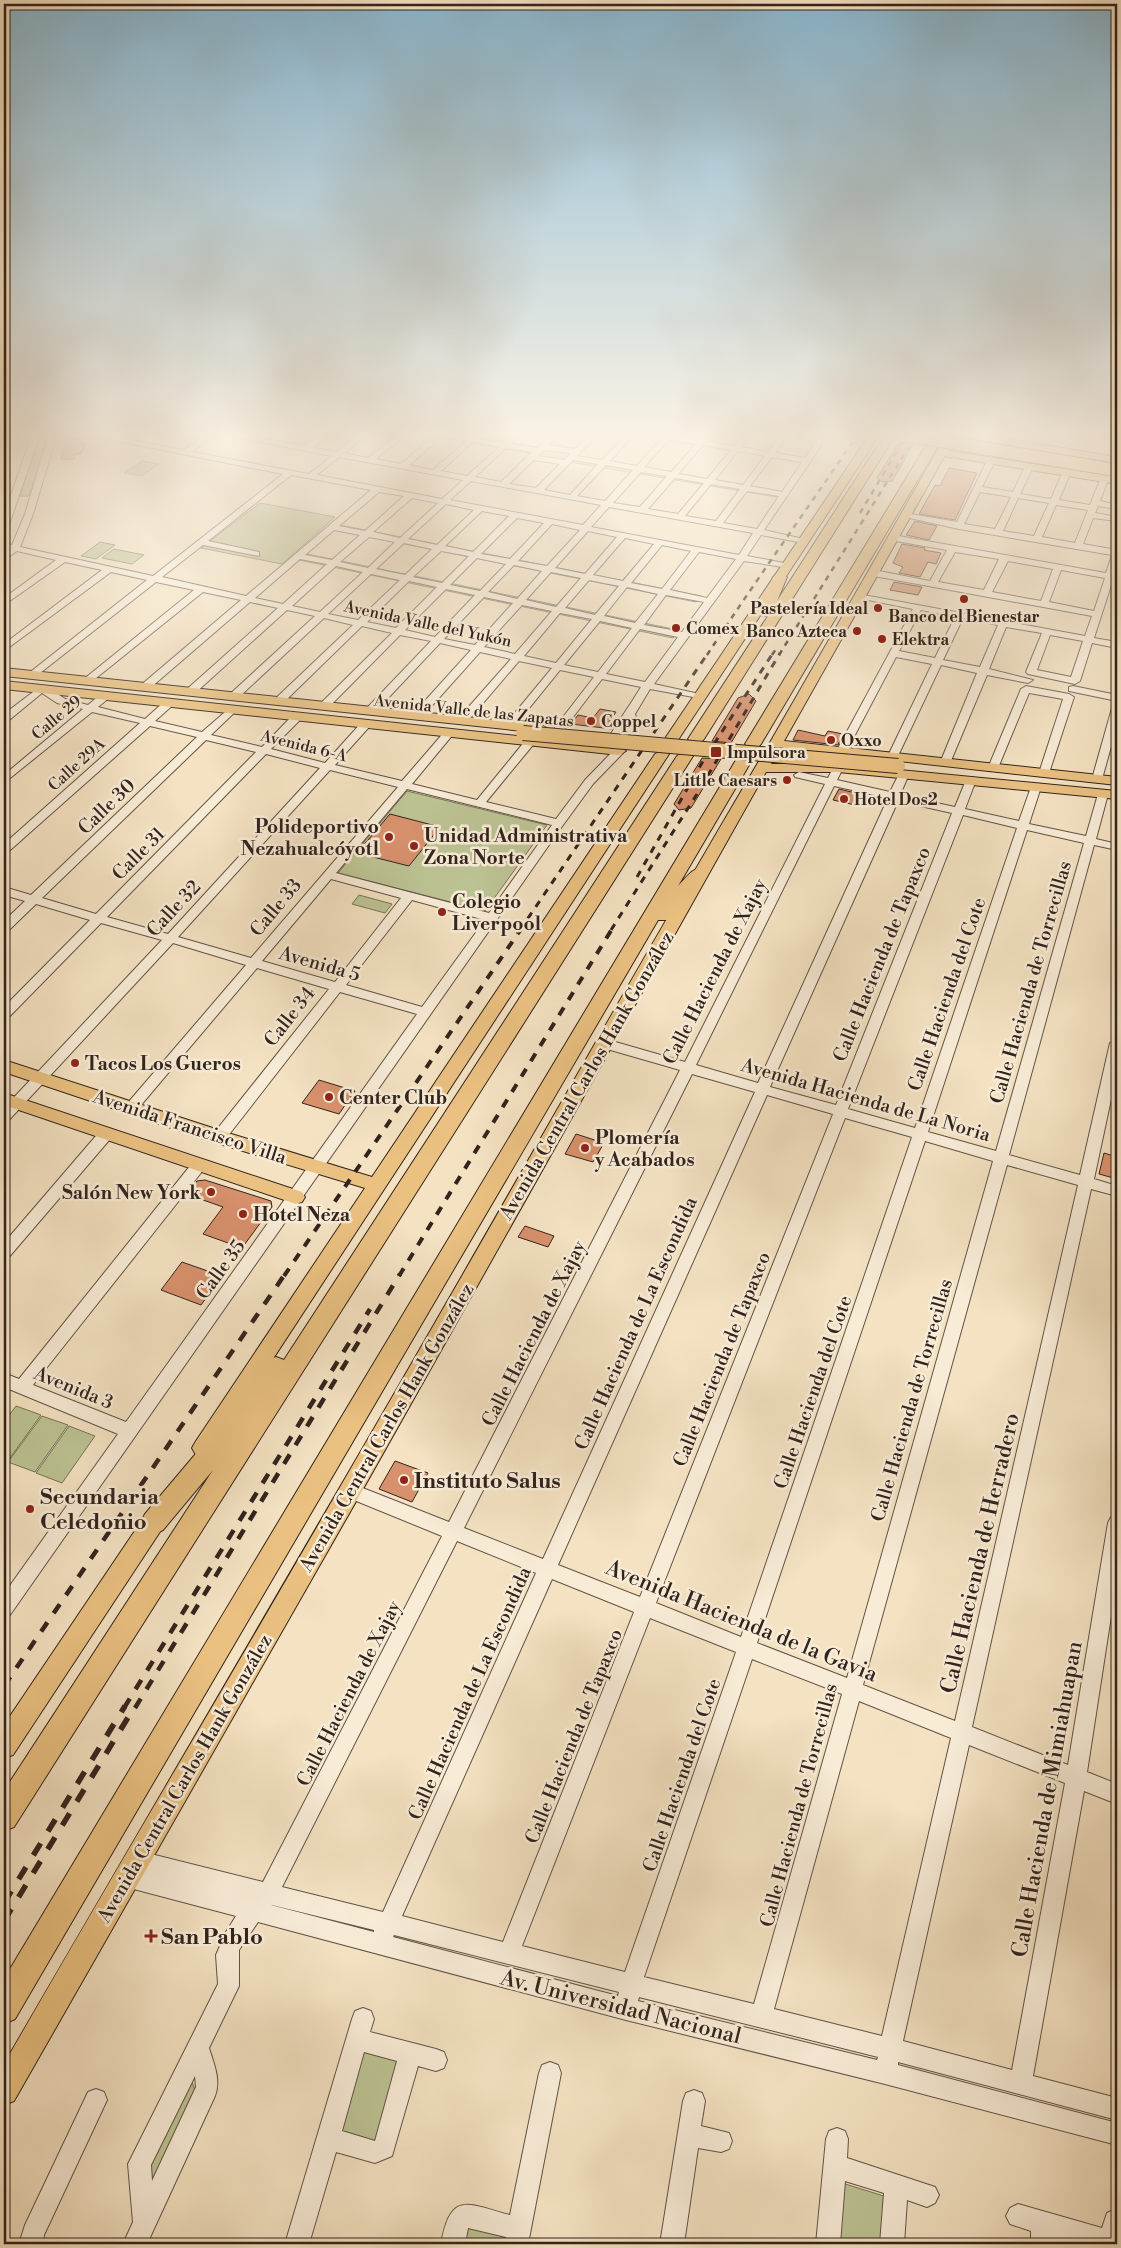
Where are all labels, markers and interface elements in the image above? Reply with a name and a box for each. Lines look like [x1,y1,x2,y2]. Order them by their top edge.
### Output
marker: Banco del Bienestar [958,593,970,605]
street label: Avenida Valle del Yukón [341,596,514,652]
place label: Pastelería Ideal [750,599,869,619]
marker: Pastelería Ideal [872,602,884,614]
place label: Banco del Bienestar [888,607,1040,627]
place label: Comex [686,619,740,639]
marker: Comex [670,622,682,634]
place label: Banco Azteca [746,622,847,642]
marker: Banco Azteca [851,625,863,637]
place label: Elektra [892,630,950,650]
marker: Elektra [876,633,888,645]
street label: Avenida Valle de las Zapatas [372,690,575,731]
street label: Calle 29 [28,691,86,744]
place label: Coppel [601,712,657,732]
marker: Coppel [585,715,597,727]
street label: Avenida 6-A [258,725,350,767]
place label: Oxxo [841,731,882,751]
street label: Calle 29A [44,733,110,796]
marker: Oxxo [825,734,837,746]
place label: Impulsora [727,743,806,763]
marker: Impulsora [709,745,723,759]
place label: Little Caesars [674,771,777,791]
street label: Calle 30 [73,774,140,840]
marker: Little Caesars [781,774,793,786]
place label: Hotel Dos2 [854,790,938,810]
marker: Hotel Dos2 [838,793,850,805]
place label: Polideportivo Nezahualcóyotl [241,815,379,861]
street label: Calle 31 [107,822,170,885]
place label: Unidad Administrativa Zona Norte [424,824,628,870]
marker: Polideportivo Nezahualcóyotl [383,831,395,843]
marker: Unidad Administrativa Zona Norte [408,840,420,852]
street label: Calle Hacienda de Tapaxco [828,843,936,1065]
street label: Calle Hacienda de Torrecillas [985,858,1077,1106]
street label: Calle 33 [245,874,307,942]
street label: Calle Hacienda de Xajay [658,874,773,1068]
street label: Calle 32 [142,875,206,942]
place label: Colegio Liverpool [452,890,541,936]
street label: Calle Hacienda del Cote [903,894,991,1094]
marker: Colegio Liverpool [436,906,448,918]
street label: Avenida Central Carlos Hank González [494,927,679,1225]
street label: Avenida 5 [275,941,363,987]
street label: Calle 34 [259,982,321,1051]
place label: Tacos Los Gueros [85,1052,241,1076]
street label: Avenida Hacienda de La Noria [737,1053,993,1147]
marker: Tacos Los Gueros [69,1057,81,1069]
street label: Avenida Francisco Villa [89,1084,290,1170]
place label: Center Club [339,1086,447,1110]
marker: Center Club [323,1091,335,1103]
place label: Plomería y Acabados [594,1126,695,1172]
marker: Plomería y Acabados [579,1142,591,1154]
place label: Salón New York [62,1181,201,1205]
marker: Salón New York [205,1186,217,1198]
street label: Calle Hacienda de La Escondida [569,1193,703,1454]
place label: Hotel Neza [253,1203,351,1227]
marker: Hotel Neza [237,1208,249,1220]
street label: Calle 35 [191,1235,251,1304]
street label: Calle Hacienda de Xajay [477,1236,592,1430]
street label: Calle Hacienda de Tapaxco [668,1248,776,1470]
street label: Calle Hacienda de Torrecillas [866,1276,958,1524]
street label: Avenida Central Carlos Hank González [294,1279,479,1577]
street label: Calle Hacienda del Cote [769,1292,857,1492]
street label: Avenida 3 [30,1361,117,1415]
street label: Calle Hacienda de Herradero [935,1410,1026,1696]
place label: Instituto Salus [414,1468,561,1495]
marker: Instituto Salus [398,1474,410,1486]
place label: Secundaria Celedonio [40,1484,160,1536]
marker: Secundaria Celedonio [24,1503,36,1515]
street label: Avenida Hacienda de la Gavia [601,1554,882,1689]
street label: Calle Hacienda de La Escondida [403,1563,537,1824]
street label: Calle Hacienda de Xajay [292,1596,407,1790]
street label: Calle Hacienda de Tapaxco [520,1625,628,1847]
street label: Avenida Central Carlos Hank González [92,1630,277,1928]
street label: Calle Hacienda de Mimiahuapan [1006,1639,1089,1960]
street label: Calle Hacienda del Cote [638,1675,726,1875]
street label: Calle Hacienda de Torrecillas [755,1681,843,1930]
place label: San Pablo [161,1924,263,1951]
marker: San Pablo [145,1930,157,1942]
street label: Av. Universidad Nacional [496,1964,744,2051]

